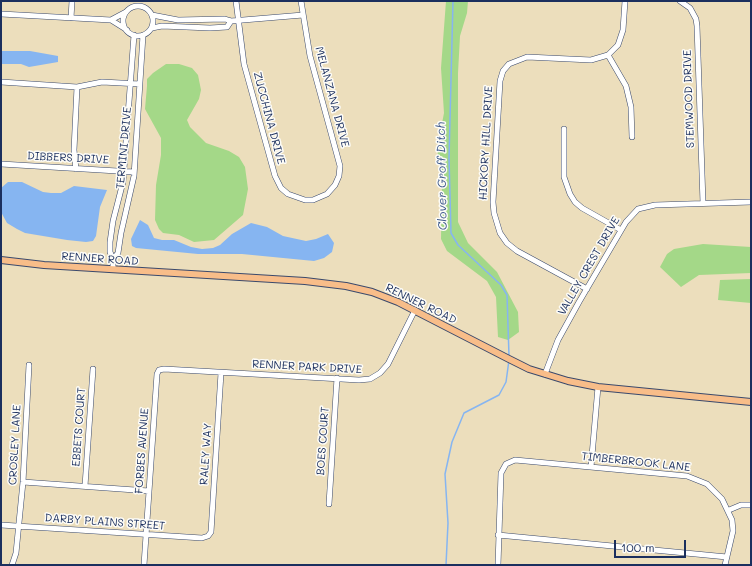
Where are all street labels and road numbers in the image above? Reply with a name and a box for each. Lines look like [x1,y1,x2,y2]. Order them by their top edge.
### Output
street label: MELANZANA DRIVE [312,45,352,149]
street label: STEMWOOD DRIVE [681,50,697,148]
street label: ZUCCHINA DRIVE [250,70,288,166]
street label: HICKORY HILL DRIVE [476,86,496,200]
street label: TERMINI DRIVE [114,106,134,190]
street label: DIBBERS DRIVE [27,149,109,167]
street label: VALLEY CREST DRIVE [555,214,623,318]
street label: RENNER ROAD [61,250,139,268]
street label: RENNER ROAD [383,281,459,327]
street label: RENNER PARK DRIVE [252,358,362,376]
street label: EBBETS COURT [70,387,88,467]
street label: CROSLEY LANE [6,404,24,486]
street label: BOES COURT [314,406,332,476]
street label: FORBES AVENUE [132,408,152,494]
street label: RALEY WAY [197,423,215,485]
street label: TIMBERBROOK LANE [581,450,691,474]
street label: DARBY PLAINS STREET [44,511,166,533]

